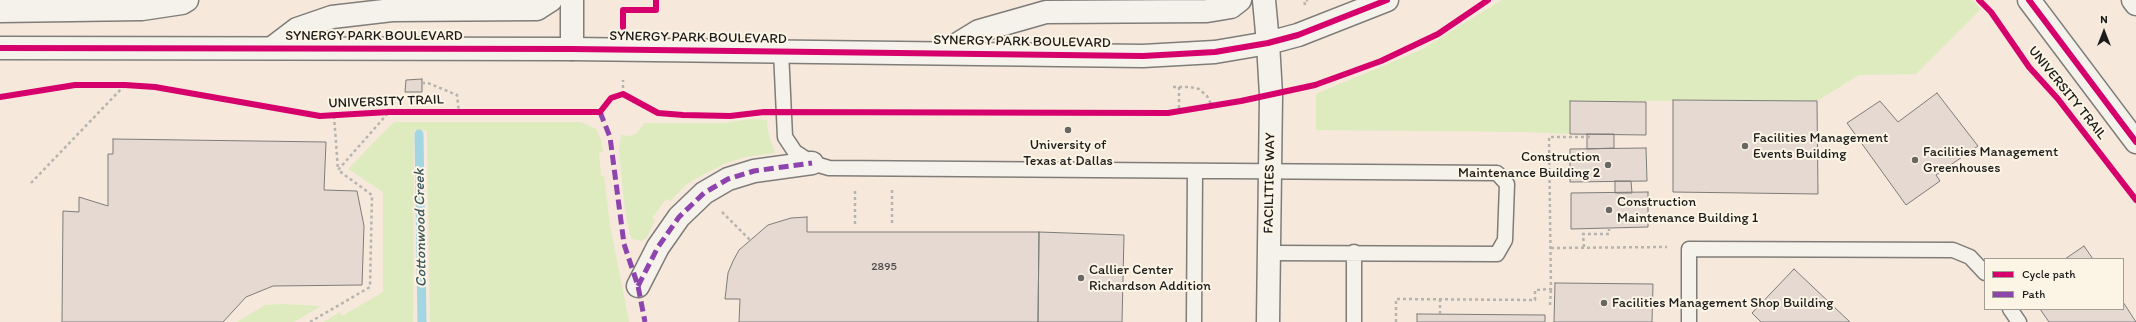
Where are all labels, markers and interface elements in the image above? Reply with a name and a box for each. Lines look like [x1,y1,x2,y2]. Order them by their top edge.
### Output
north arrow [2084,12,2124,52]
text: N [2100,13,2108,26]
street label: SYNERGY PARK BOULEVARD [285,28,463,44]
street label: SYNERGY PARK BOULEVARD [609,28,787,48]
street label: SYNERGY PARK BOULEVARD [933,32,1111,52]
street label: UNIVERSITY TRAIL [2024,43,2110,143]
street label: UNIVERSITY TRAIL [328,92,444,112]
marker: University of Texas at Dallas [1063,125,1073,135]
place label: Facilities Management Events Building [1753,130,1888,162]
street label: FACILITIES WAY [1261,132,1279,234]
place label: University of Texas at Dallas [1023,137,1113,170]
marker: Facilities Management Events Building [1740,141,1750,151]
place label: Facilities Management Greenhouses [1923,144,2058,176]
place label: Construction Maintenance Building 2 [1458,149,1600,182]
marker: Facilities Management Greenhouses [1910,155,1920,165]
marker: Construction Maintenance Building 2 [1603,160,1613,170]
water label: Cottonwood Creek [411,169,431,287]
place label: Construction Maintenance Building 1 [1617,194,1758,226]
marker: Construction Maintenance Building 1 [1604,205,1614,215]
legend [1984,258,2124,310]
house number: 2895 [871,260,897,274]
place label: Callier Center Richardson Addition [1089,262,1211,294]
text: Cycle path [2022,267,2076,281]
marker: Callier Center Richardson Addition [1076,273,1086,283]
text: Path [2022,287,2045,301]
place label: Facilities Management Shop Building [1612,295,1833,311]
marker: Facilities Management Shop Building [1599,298,1609,308]

